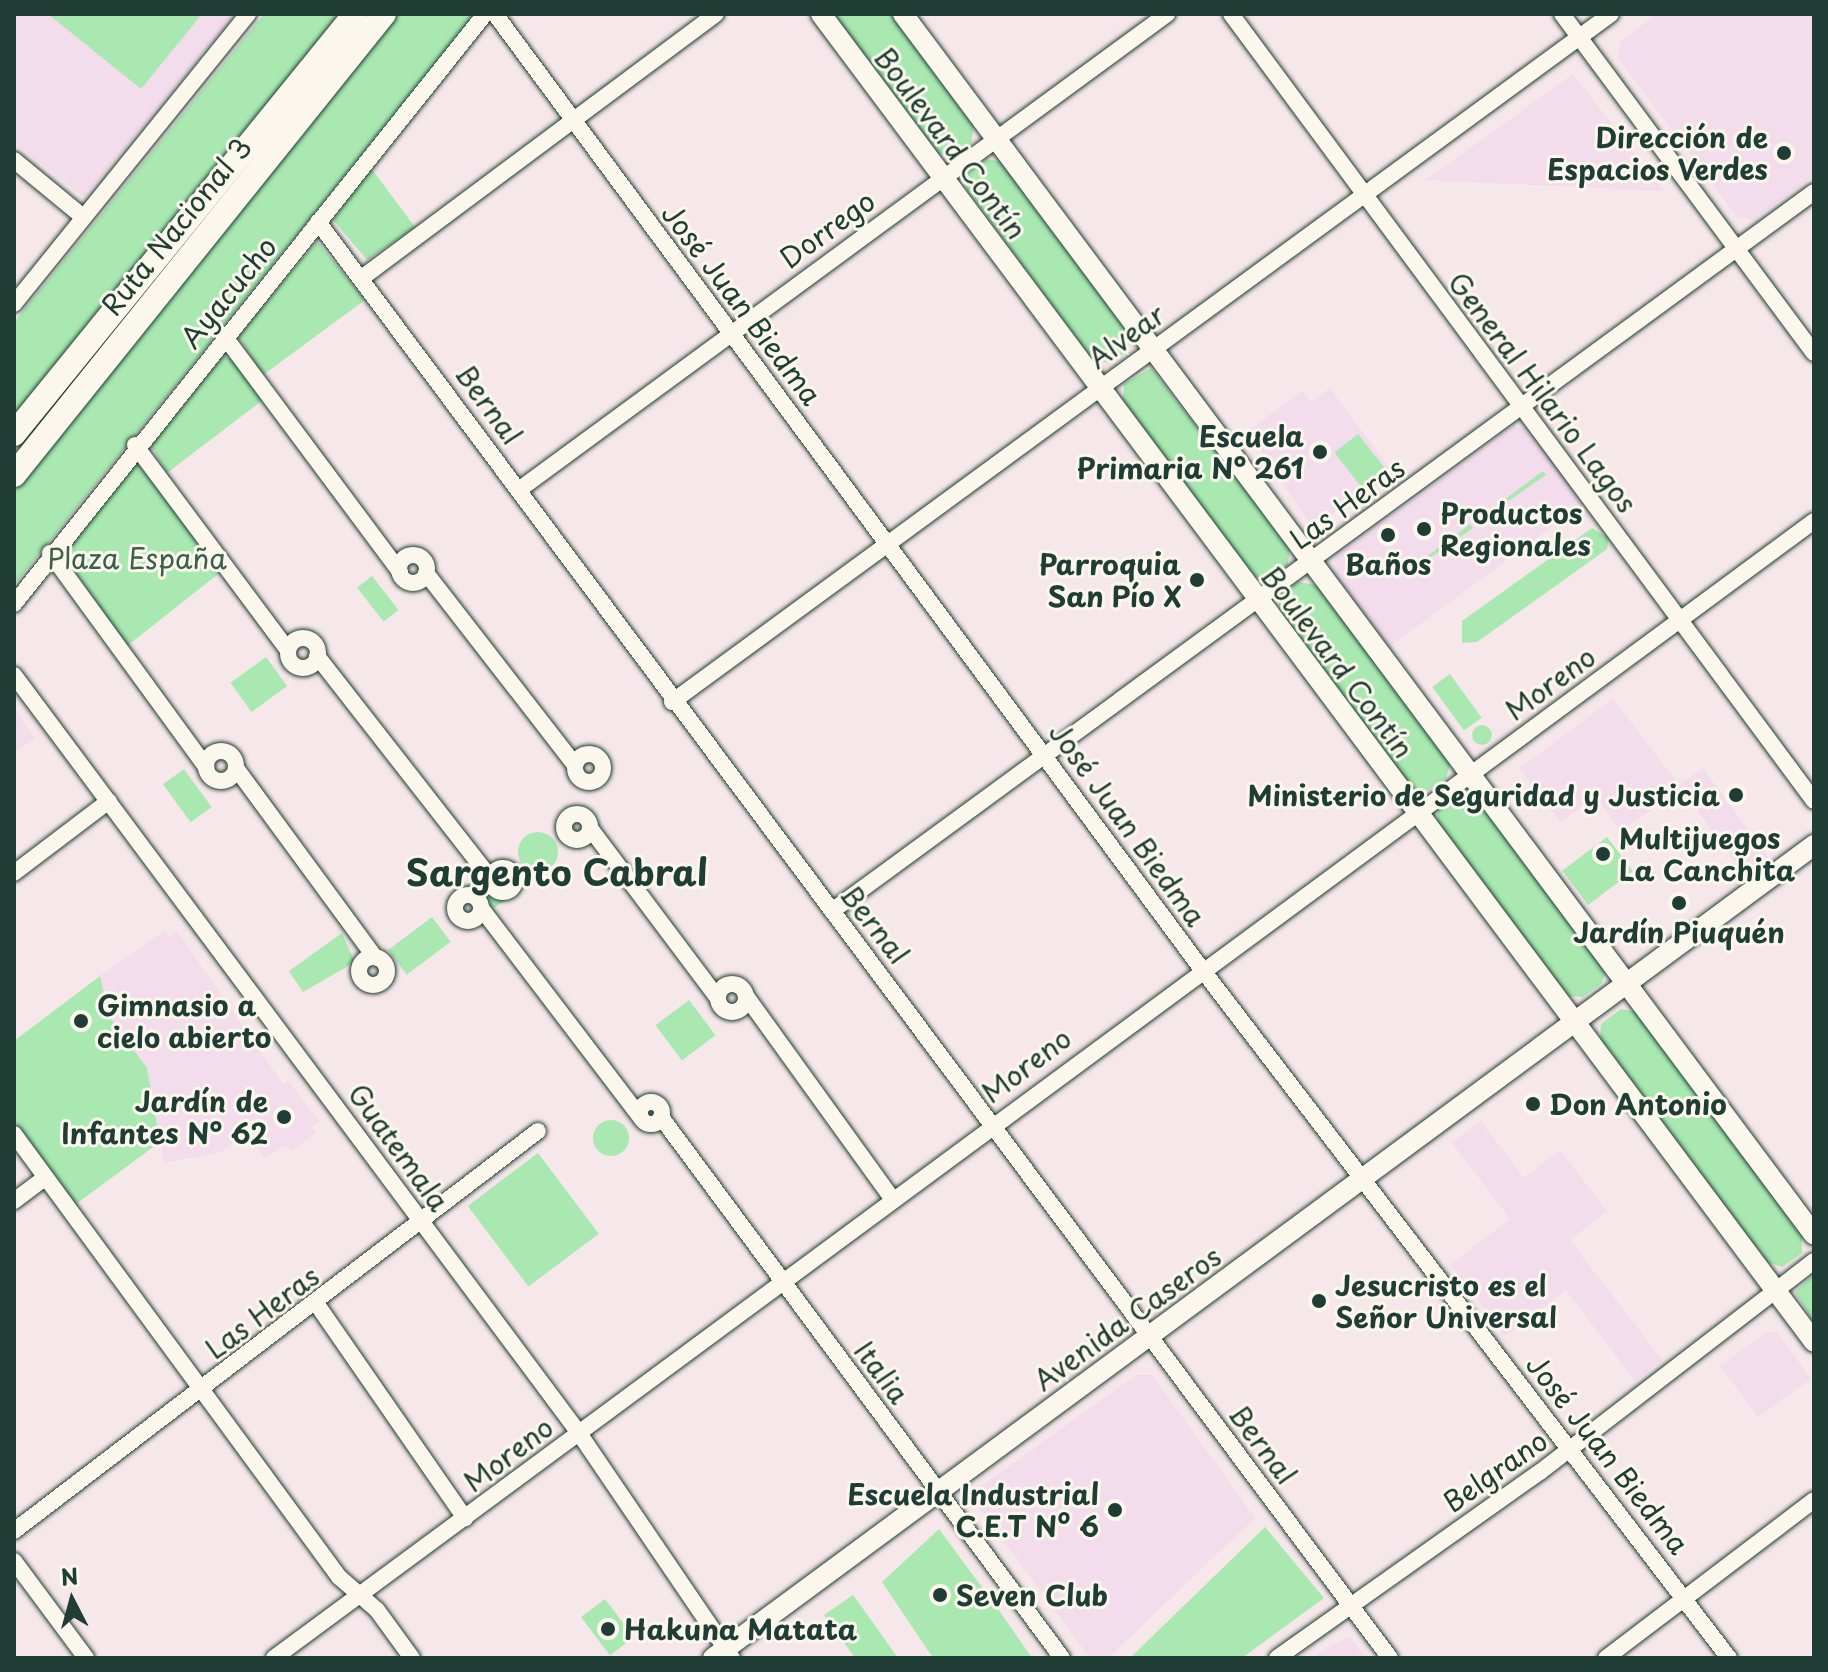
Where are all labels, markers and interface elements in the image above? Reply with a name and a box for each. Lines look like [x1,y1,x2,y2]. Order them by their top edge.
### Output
street label: Boulevard Contín [868,40,1034,246]
place label: Dirección de Espacios Verdes [1545,120,1768,186]
street label: Ruta Nacional 3 [94,130,258,322]
marker: Dirección de Espacios Verdes [1775,144,1793,162]
street label: Dorrego [773,183,881,275]
street label: José Juan Biedma [655,197,829,411]
street label: Ayacucho [173,230,283,354]
street label: General Hilario Lagos [1441,265,1645,519]
street label: Alvear [1081,297,1171,375]
street label: Bernal [449,357,529,451]
place label: Escuela Primaria N° 261 [1075,419,1304,485]
marker: Escuela Primaria N° 261 [1311,443,1329,461]
street label: Las Heras [1283,450,1411,556]
place label: Productos Regionales [1440,496,1591,562]
marker: Productos Regionales [1415,520,1433,538]
marker: Baños [1379,526,1397,544]
park label: Plaza España [47,541,227,575]
place label: Parroquia San Pío X [1039,547,1181,613]
place label: Baños [1345,547,1431,581]
street label: Boulevard Contín [1255,559,1421,765]
marker: Parroquia San Pío X [1188,571,1206,589]
street label: Moreno [1498,639,1602,727]
street label: José Juan Biedma [1043,715,1213,933]
place label: Ministerio de Seguridad y Justicia [1242,778,1720,812]
marker: Ministerio de Seguridad y Justicia [1727,786,1745,804]
place label: Multijuegos La Canchita [1619,821,1794,887]
marker: Multijuegos La Canchita [1594,845,1612,863]
district label: Sargento Cabral [406,850,708,894]
street label: Bernal [834,878,916,970]
marker: Jardín Piuquén [1670,894,1688,912]
place label: Jardín Piuquén [1573,915,1785,949]
place label: Gimnasio a cielo abierto [97,988,273,1054]
marker: Gimnasio a cielo abierto [72,1012,90,1030]
street label: Moreno [975,1021,1077,1109]
street label: Guatemala [342,1077,456,1217]
place label: Jardín de Infantes N° 62 [62,1084,268,1150]
place label: Don Antonio [1549,1087,1726,1121]
marker: Don Antonio [1524,1095,1542,1113]
marker: Jardín de Infantes N° 62 [275,1108,293,1126]
street label: Avenida Caseros [1027,1239,1227,1397]
street label: Las Heras [198,1258,326,1366]
place label: Jesucristo es el Señor Universal [1335,1268,1558,1334]
marker: Jesucristo es el Señor Universal [1310,1292,1328,1310]
street label: Italia [848,1334,916,1410]
street label: José Juan Biedma [1520,1348,1696,1560]
street label: Bernal [1222,1398,1304,1490]
street label: Moreno [457,1410,559,1498]
street label: Belgrano [1437,1423,1553,1519]
place label: Escuela Industrial C.E.T Nº 6 [845,1477,1099,1543]
marker: Escuela Industrial C.E.T Nº 6 [1106,1501,1124,1519]
text: N [59,1558,80,1593]
north arrow [32,1560,112,1640]
place label: Seven Club [956,1578,1109,1612]
marker: Seven Club [931,1586,949,1604]
place label: Hakuna Matata [624,1612,856,1646]
marker: Hakuna Matata [599,1620,617,1638]

